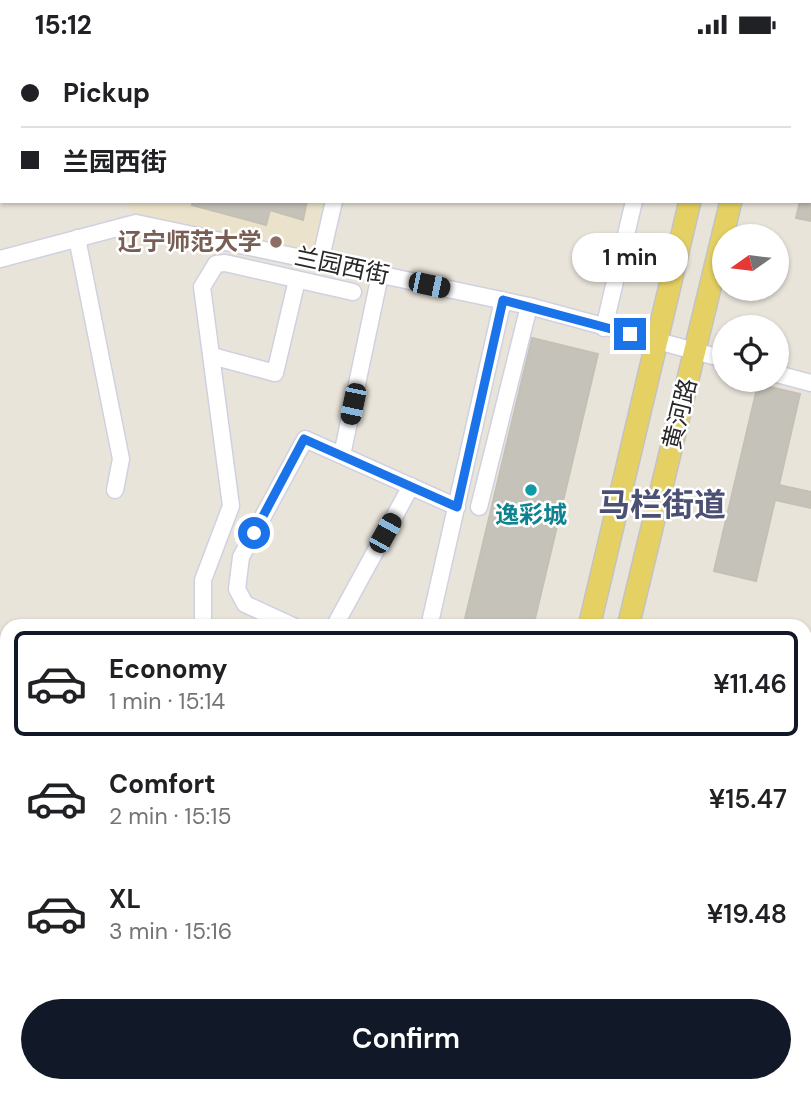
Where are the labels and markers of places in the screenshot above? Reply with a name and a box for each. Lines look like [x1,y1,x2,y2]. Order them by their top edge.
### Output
place label: 辽宁师范大学 [118,226,262,257]
marker: 辽宁师范大学 [268,234,284,250]
marker: 逸彩城 [523,482,539,498]
place label: 逸彩城 [495,499,567,530]

